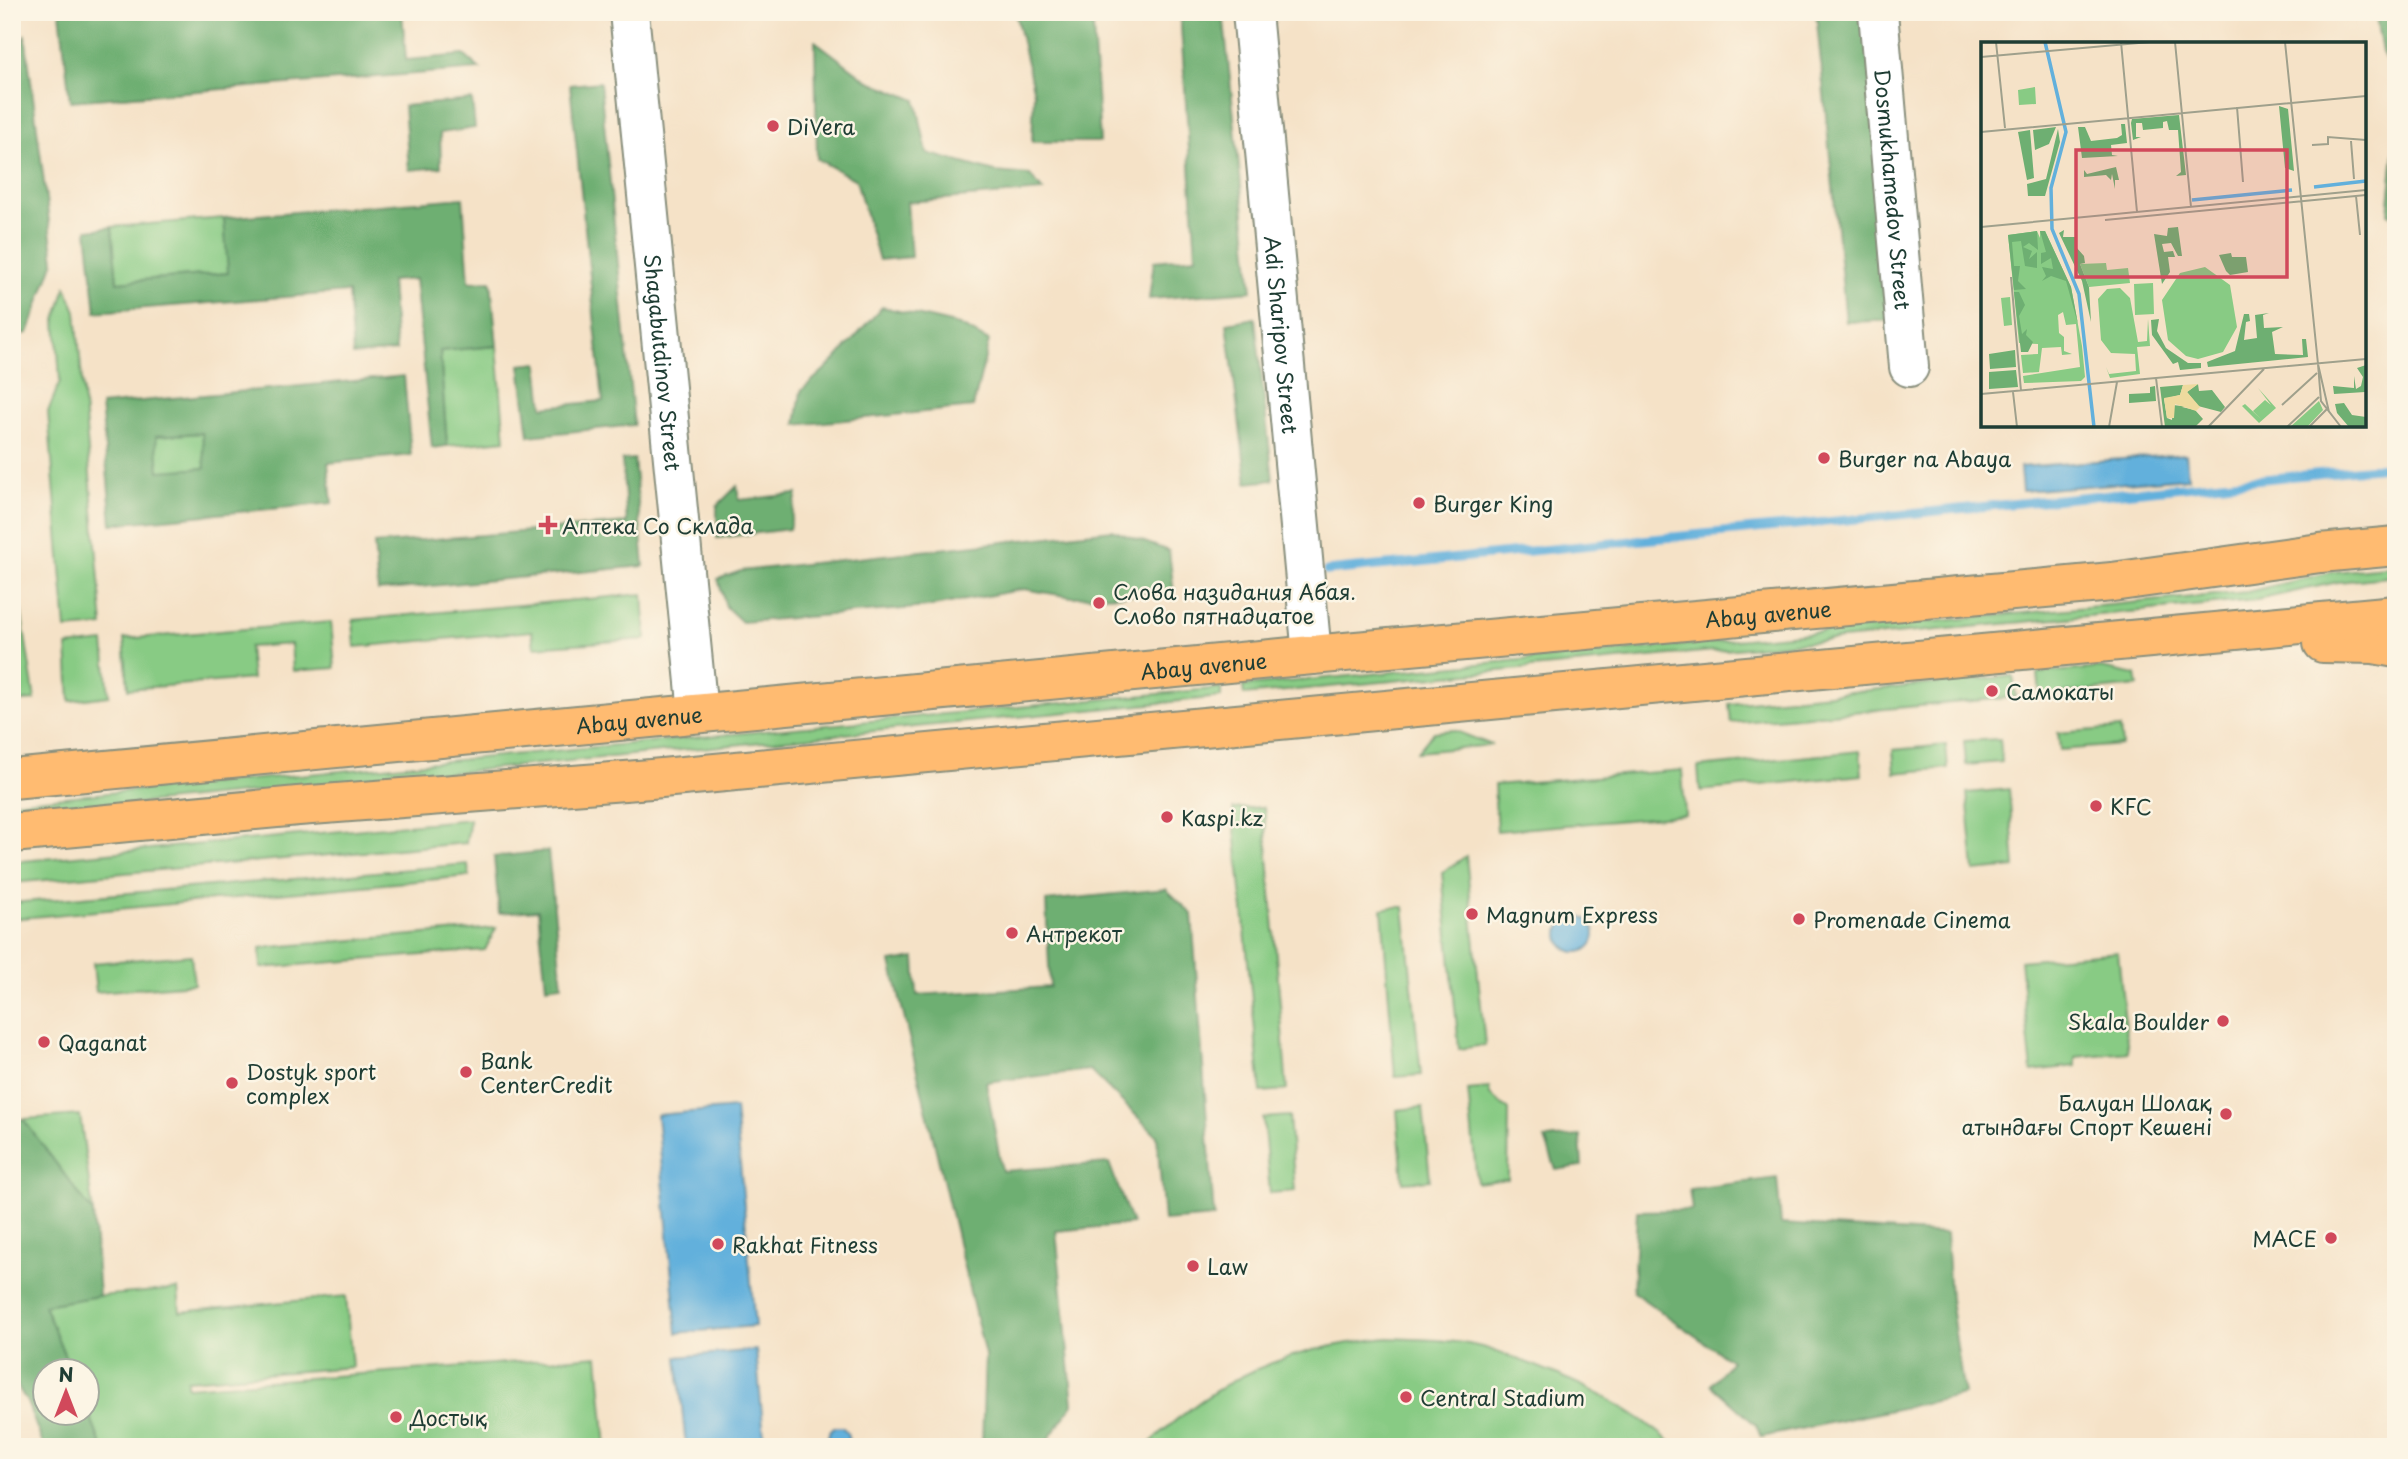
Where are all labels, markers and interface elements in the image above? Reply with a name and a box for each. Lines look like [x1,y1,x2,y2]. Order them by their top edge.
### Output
inset map [1981,42,2366,427]
street label: Dosmukhamedov Street [1867,67,1920,311]
place label: DiVera [787,110,855,142]
marker: DiVera [765,118,781,134]
street label: Adi Sharipov Street [1257,234,1307,435]
street label: Shagabutdinov Street [637,252,690,473]
place label: Burger na Abaya [1838,442,2012,474]
marker: Burger na Abaya [1816,450,1832,466]
place label: Burger King [1433,487,1553,519]
marker: Burger King [1411,495,1427,511]
place label: Аптека Со Склада [562,509,754,541]
marker: Аптека Со Склада [540,517,556,533]
place label: Слова назидания Абая. Слово пятнадцатое [1113,575,1356,631]
street label: Abay avenue [1704,592,1833,635]
marker: Слова назидания Абая. Слово пятнадцатое [1091,595,1107,611]
street label: Abay avenue [1139,643,1268,687]
place label: Самокаты [2006,675,2114,707]
marker: Самокаты [1984,683,2000,699]
street label: Abay avenue [574,697,704,741]
place label: KFC [2110,790,2152,822]
marker: KFC [2088,798,2104,814]
place label: Kaspi.kz [1181,801,1263,833]
marker: Kaspi.kz [1159,809,1175,825]
place label: Magnum Express [1486,898,1658,930]
place label: Promenade Cinema [1813,903,2011,935]
marker: Magnum Express [1464,906,1480,922]
marker: Promenade Cinema [1791,911,1807,927]
place label: Антрекот [1026,917,1123,949]
marker: Антрекот [1004,925,1020,941]
place label: Skala Boulder [2068,1005,2209,1037]
marker: Skala Boulder [2215,1013,2231,1029]
place label: Qaganat [58,1026,147,1058]
marker: Qaganat [36,1034,52,1050]
place label: Bank CenterCredit [480,1044,613,1100]
place label: Dostyk sport complex [246,1055,376,1111]
marker: Bank CenterCredit [458,1064,474,1080]
marker: Dostyk sport complex [224,1075,240,1091]
place label: Балуан Шолақ атындағы Спорт Кешені [1962,1086,2212,1142]
marker: Балуан Шолақ атындағы Спорт Кешені [2218,1106,2234,1122]
place label: MACE [2252,1222,2317,1254]
place label: Rakhat Fitness [732,1228,878,1260]
marker: MACE [2323,1230,2339,1246]
marker: Rakhat Fitness [710,1236,726,1252]
place label: Law [1207,1250,1248,1282]
marker: Law [1185,1258,1201,1274]
north arrow [32,1358,102,1428]
text: N [58,1360,74,1388]
place label: Central Stadium [1420,1381,1585,1413]
marker: Central Stadium [1398,1389,1414,1405]
place label: Достық [409,1401,487,1433]
marker: Достық [388,1409,404,1425]

